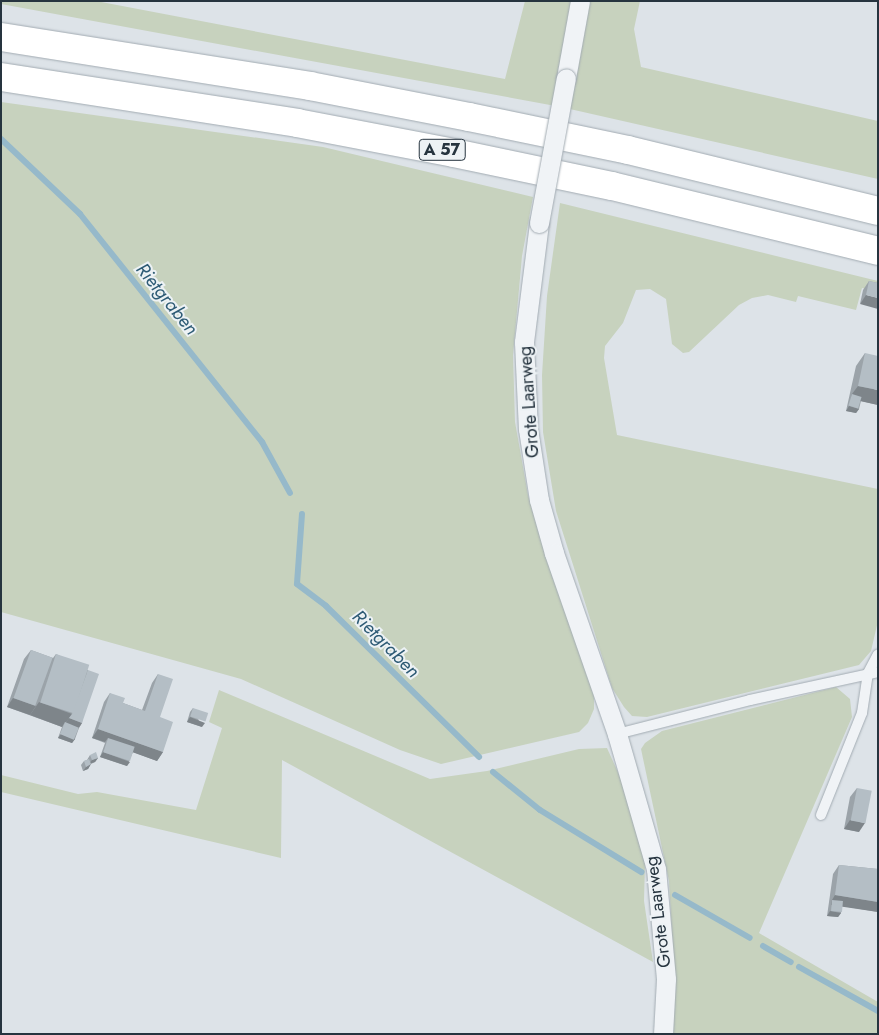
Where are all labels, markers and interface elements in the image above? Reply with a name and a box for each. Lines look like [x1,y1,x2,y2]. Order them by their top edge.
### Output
road number: A 57 [418,136,466,164]
water label: Rietgraben [131,258,203,340]
street label: Grote Laarweg [514,345,544,459]
water label: Rietgraben [348,606,424,682]
street label: Grote Laarweg [640,855,676,969]

